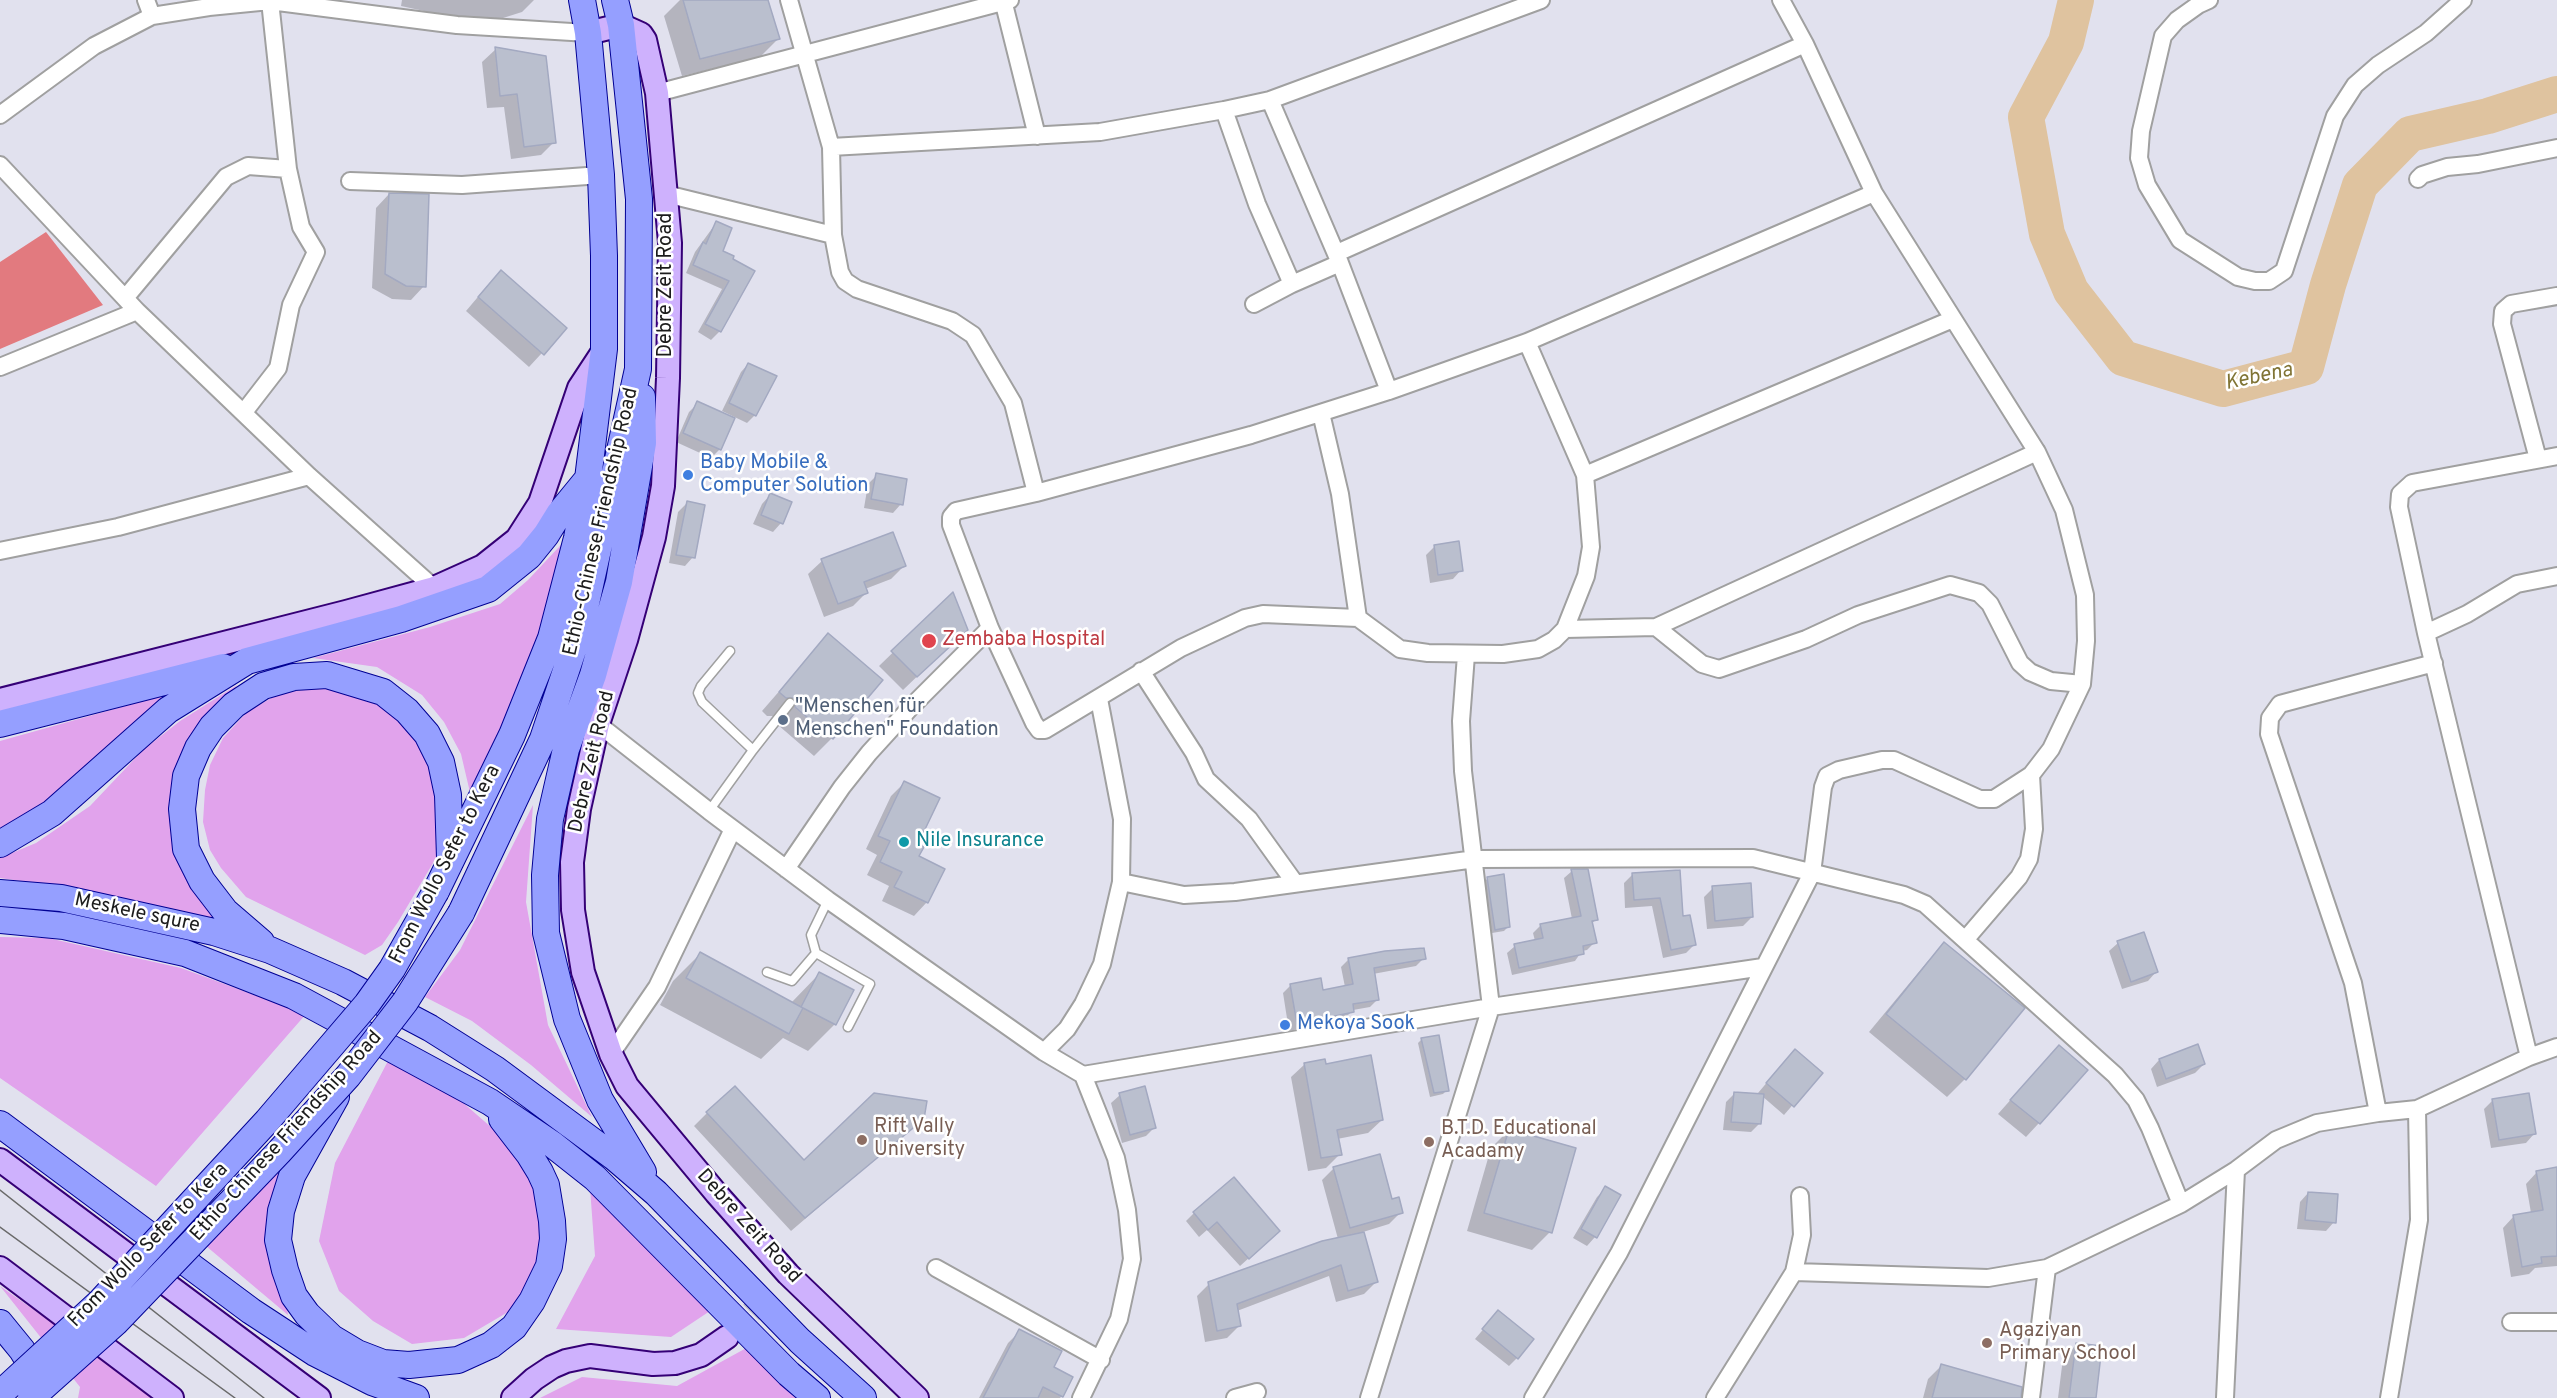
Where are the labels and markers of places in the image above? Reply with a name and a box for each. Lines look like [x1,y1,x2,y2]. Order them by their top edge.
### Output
place label: Baby Mobile & Computer Solution [700,452,868,499]
marker: Baby Mobile & Computer Solution [681,468,695,482]
place label: Zembaba Hospital [942,629,1105,653]
marker: Zembaba Hospital [920,632,938,650]
place label: "Menschen für Menschen" Foundation [795,696,999,743]
marker: "Menschen für Menschen" Foundation [776,713,790,727]
place label: Nile Insurance [916,830,1044,854]
marker: Nile Insurance [897,835,911,849]
place label: Mekoya Sook [1297,1013,1415,1037]
marker: Mekoya Sook [1278,1018,1292,1032]
place label: Rift Vally University [874,1116,965,1163]
place label: B.T.D. Educational Acadamy [1441,1118,1597,1165]
marker: Rift Vally University [855,1133,869,1147]
marker: B.T.D. Educational Acadamy [1422,1135,1436,1149]
place label: Agaziyan Primary School [1999,1320,2136,1367]
marker: Agaziyan Primary School [1980,1336,1994,1350]

